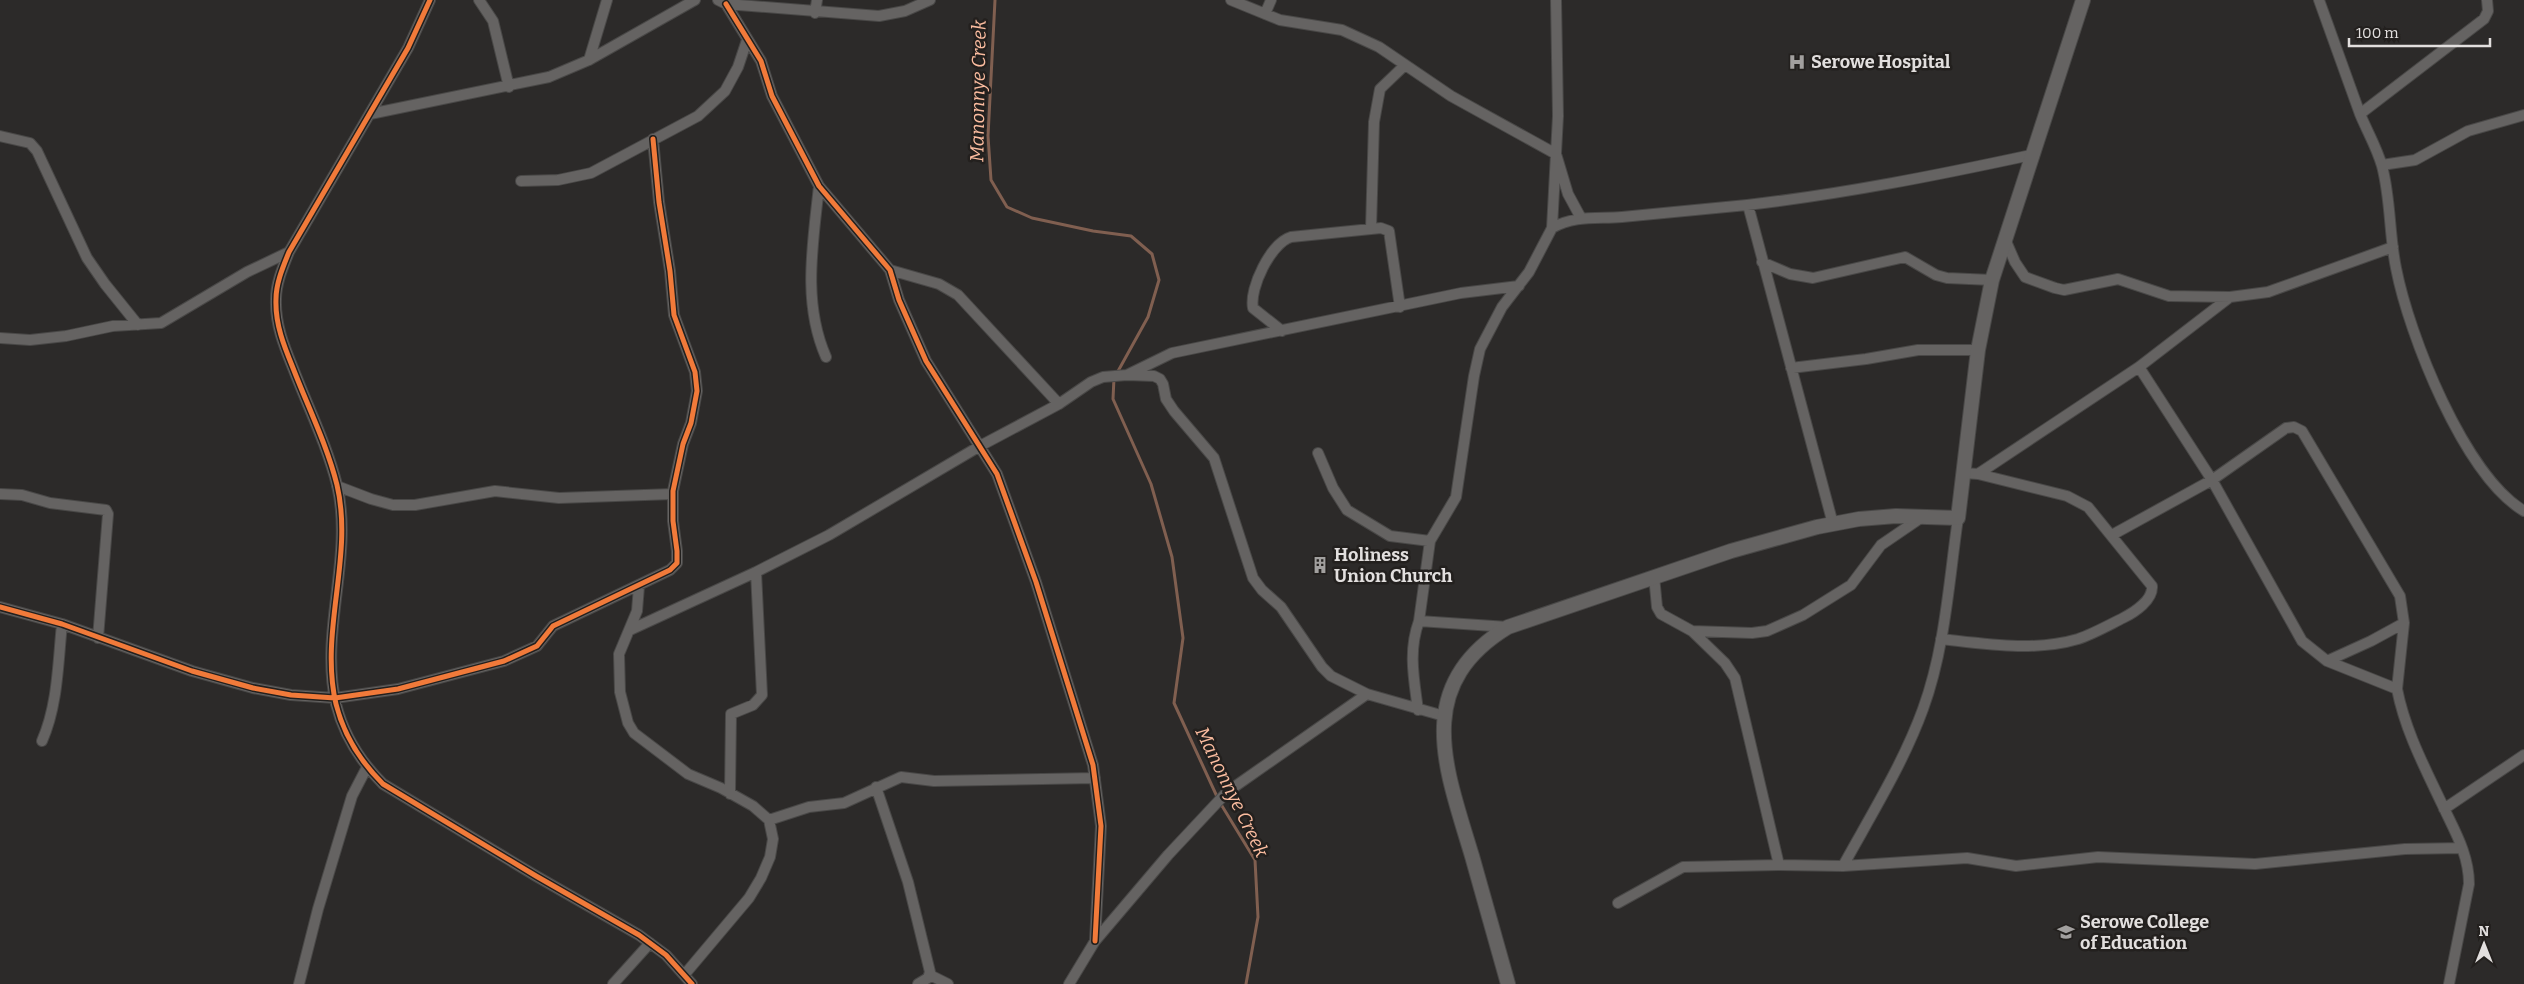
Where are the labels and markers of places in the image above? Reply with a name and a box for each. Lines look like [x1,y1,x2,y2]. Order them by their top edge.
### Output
place label: Serowe Hospital [1811,51,1951,73]
hospital icon: Serowe Hospital [1787,52,1807,72]
place label: Holiness Union Church [1334,544,1453,587]
building icon: Holiness Union Church [1310,555,1330,575]
place label: Serowe College of Education [2080,911,2209,954]
school or university icon: Serowe College of Education [2056,922,2076,942]

